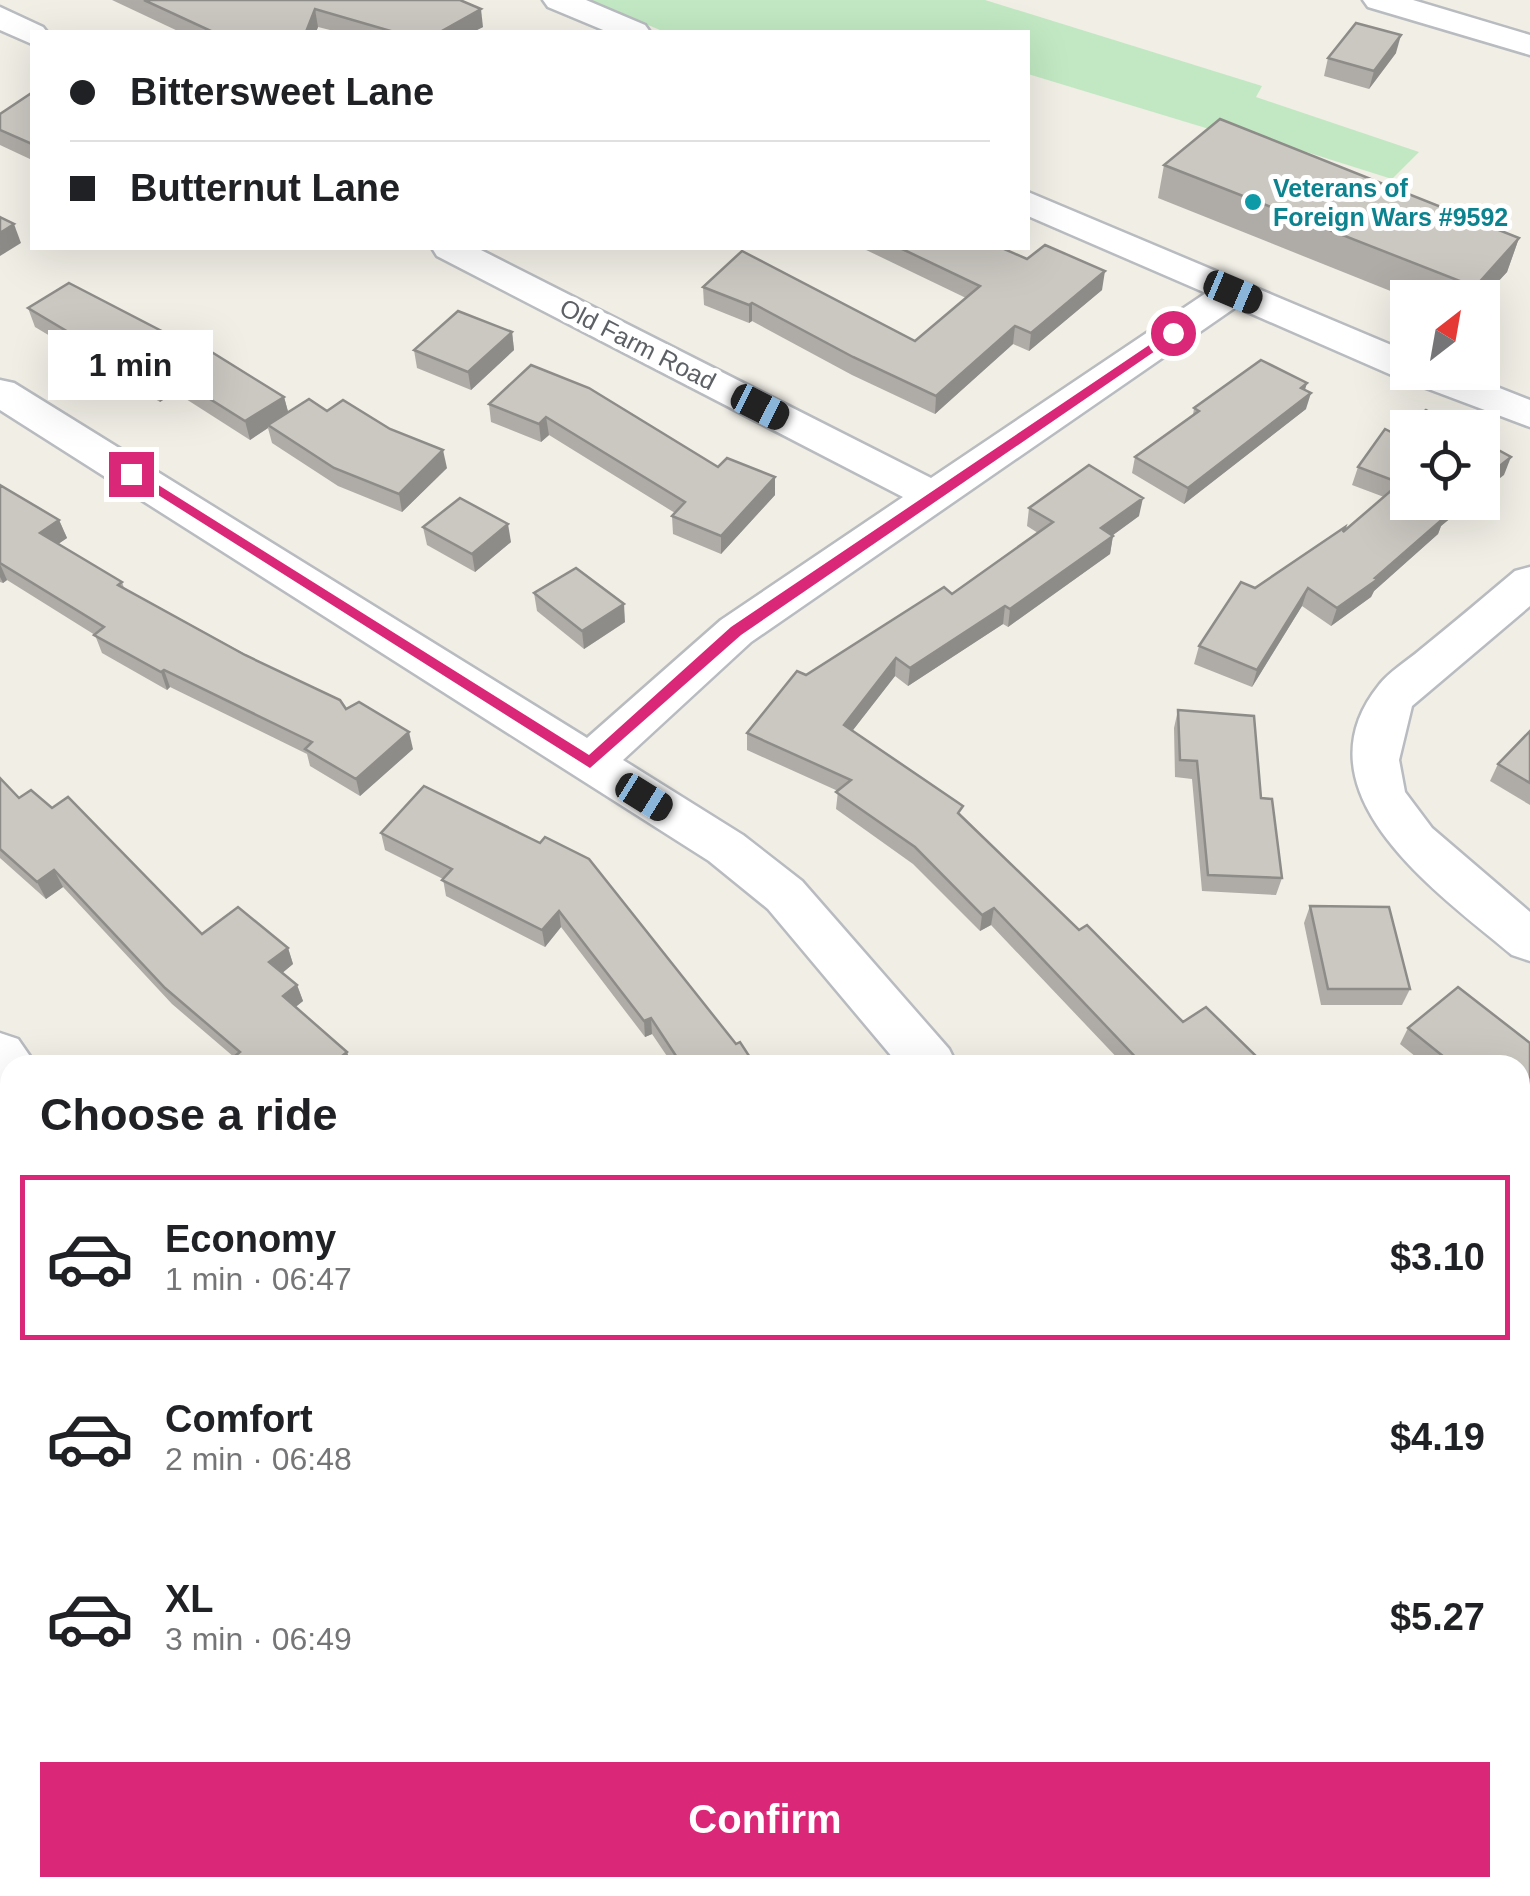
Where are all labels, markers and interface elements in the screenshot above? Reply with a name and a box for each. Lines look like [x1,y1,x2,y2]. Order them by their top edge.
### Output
text: Bittersweet Lane [130,71,434,113]
text: Butternut Lane [130,167,400,209]
place label: Veterans of Foreign Wars #9592 [1273,174,1508,231]
marker: Veterans of Foreign Wars #9592 [1242,191,1264,213]
car [1200,266,1266,318]
north arrow [1390,280,1500,390]
map controls [1390,280,1500,520]
street label: Old Farm Road [556,293,720,395]
route start [1151,311,1196,356]
callout: 1 min [48,329,214,399]
text: 1 min [89,347,172,383]
car [726,380,794,434]
button: locate [1390,410,1500,520]
route end [109,452,154,497]
car [611,768,677,826]
text: Choose a ride [40,1089,338,1140]
icon: car [45,1213,135,1303]
text: Economy [165,1218,336,1260]
text: $3.10 [1390,1236,1485,1278]
text: 1 min · 06:47 [165,1261,352,1297]
icon: car [45,1393,135,1483]
text: Comfort [165,1398,313,1440]
text: $4.19 [1390,1416,1485,1458]
text: 2 min · 06:48 [165,1441,352,1477]
icon: car [45,1573,135,1663]
text: XL [165,1578,214,1620]
text: $5.27 [1390,1596,1485,1638]
text: 3 min · 06:49 [165,1621,352,1657]
button: Confirm [40,1762,1490,1877]

